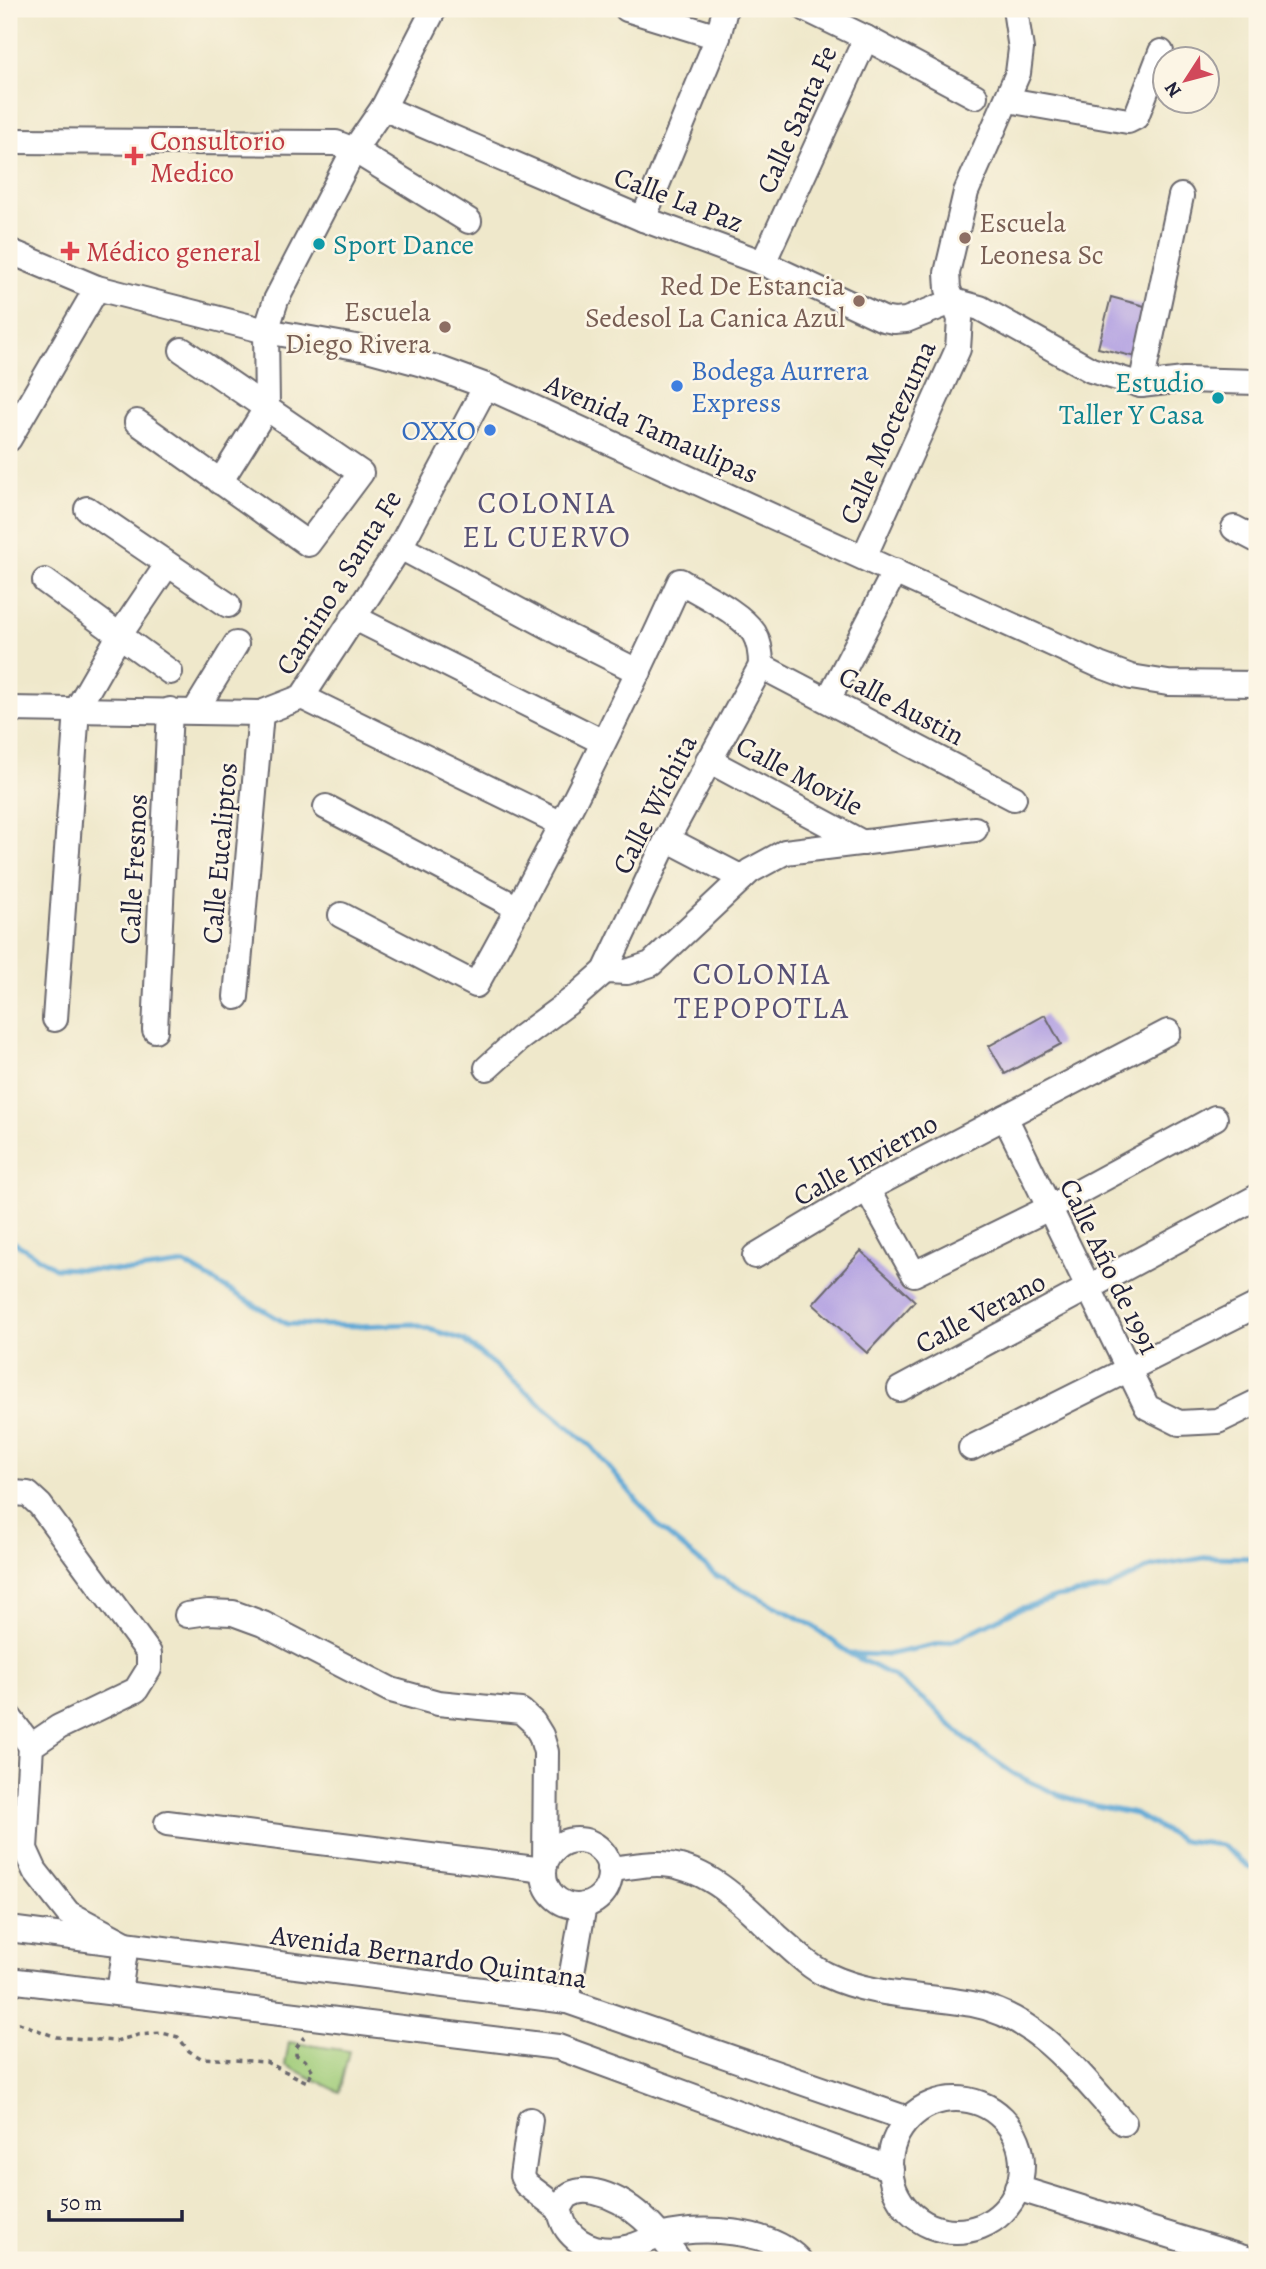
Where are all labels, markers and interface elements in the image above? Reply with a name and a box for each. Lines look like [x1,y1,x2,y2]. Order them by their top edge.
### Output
street label: Calle Santa Fe [747,39,846,200]
north arrow [1150,46,1220,116]
text: N [1158,76,1188,103]
place label: Consultorio Medico [150,122,285,192]
marker: Consultorio Medico [124,146,144,166]
street label: Calle La Paz [608,158,749,242]
place label: Escuela Leonesa Sc [979,204,1104,274]
place label: Sport Dance [333,226,474,264]
marker: Escuela Leonesa Sc [957,230,973,246]
place label: Médico general [86,233,261,271]
marker: Sport Dance [311,236,327,252]
marker: Médico general [60,241,80,261]
place label: Red De Estancia Sedesol La Canica Azul [585,267,845,337]
place label: Escuela Diego Rivera [285,293,431,363]
marker: Red De Estancia Sedesol La Canica Azul [851,293,867,309]
marker: Escuela Diego Rivera [437,319,453,335]
street label: Calle Moctezuma [830,334,945,530]
place label: Bodega Aurrera Express [691,352,869,422]
street label: Avenida Tamaulipas [538,364,764,493]
place label: Estudio Taller Y Casa [1059,364,1204,434]
marker: Bodega Aurrera Express [669,378,685,394]
marker: Estudio Taller Y Casa [1210,390,1226,406]
place label: OXXO [402,412,476,450]
marker: OXXO [482,422,498,438]
street label: Camino a Santa Fe [267,483,411,682]
district label: COLONIA EL CUERVO [462,483,632,557]
street label: Calle Austin [832,657,971,755]
street label: Calle Movile [729,727,870,825]
street label: Calle Wichita [603,728,706,881]
street label: Calle Eucaliptos [193,761,247,945]
street label: Calle Fresnos [111,793,157,945]
district label: COLONIA TEPOPOTLA [674,954,850,1028]
street label: Calle Invierno [786,1104,945,1215]
street label: Calle Año de 1991 [1050,1172,1168,1361]
street label: Calle Verano [909,1263,1052,1363]
street label: Avenida Bernardo Quintana [267,1916,589,1998]
scale bar [49,2178,182,2222]
text: 50 m [60,2189,102,2217]

